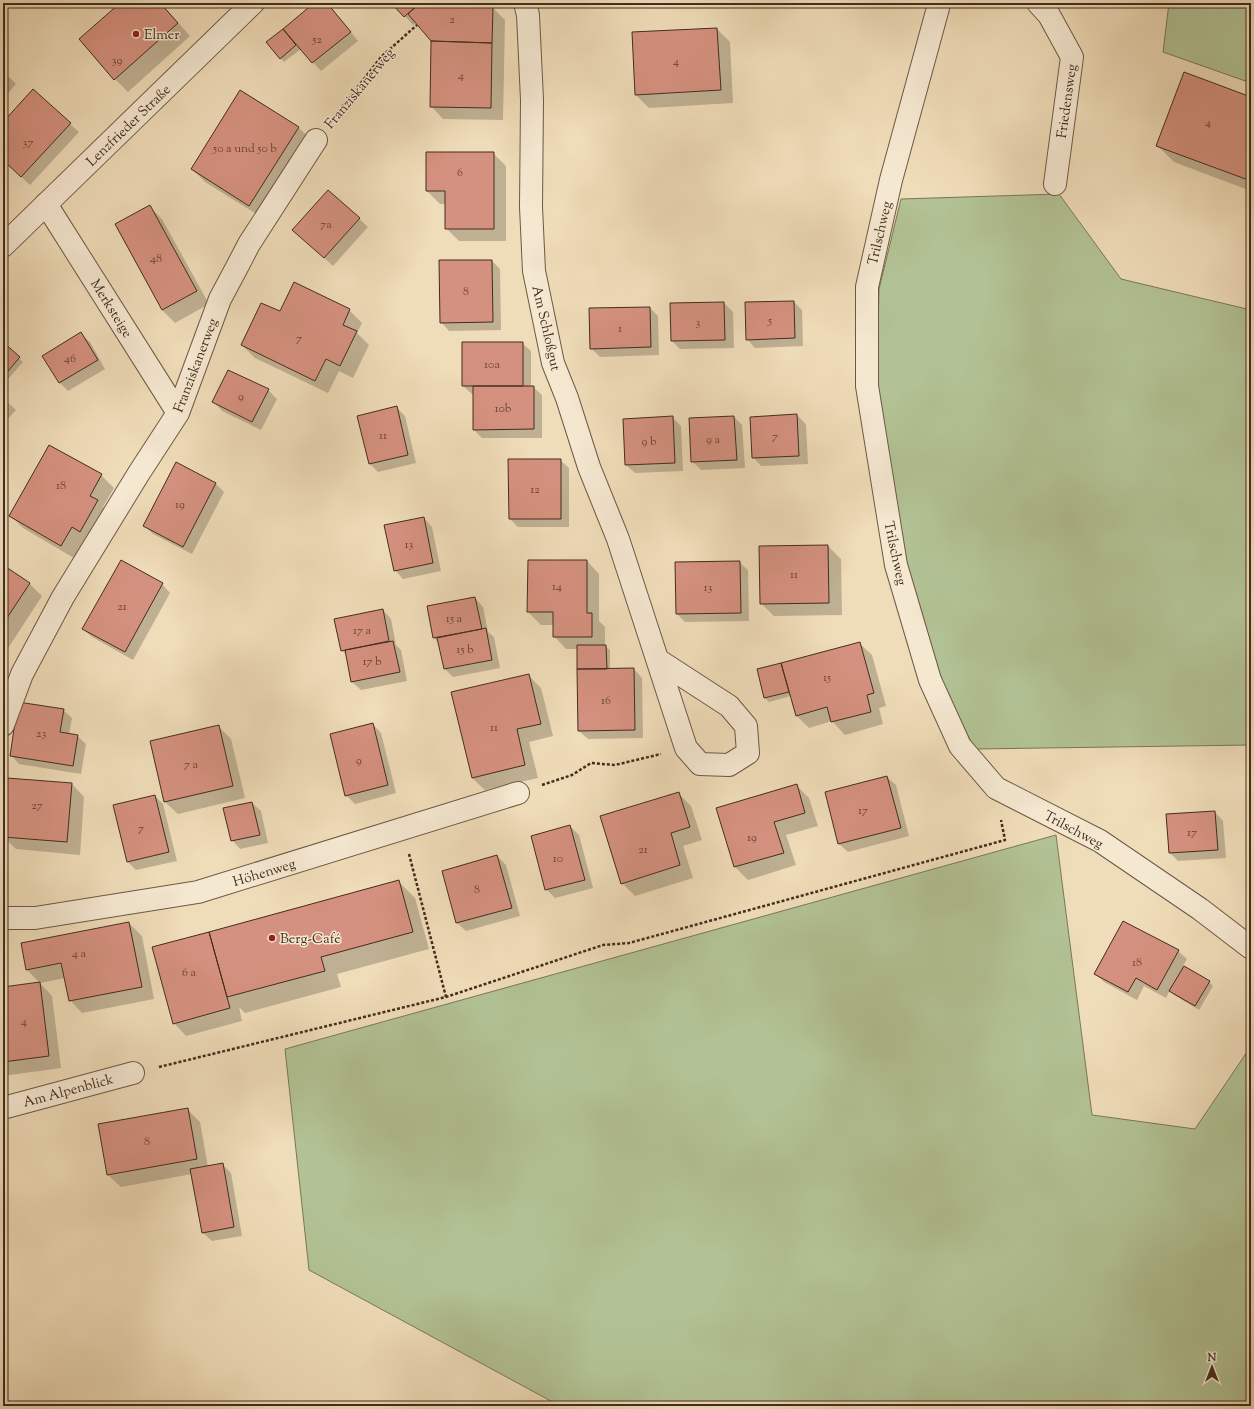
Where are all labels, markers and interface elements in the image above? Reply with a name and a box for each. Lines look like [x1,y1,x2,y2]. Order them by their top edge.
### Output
house number: 2 [449,11,455,29]
place label: Elmer [144,26,180,46]
marker: Elmer [131,29,141,39]
house number: 52 [311,31,322,49]
street label: Franziskanerweg [321,45,400,134]
house number: 39 [112,52,122,70]
house number: 4 [673,53,679,71]
street label: Friedensweg [1053,63,1083,140]
house number: 4 [458,67,464,85]
street label: Lenzfrieder Straße [83,81,176,172]
house number: 4 [1205,114,1211,132]
house number: 37 [23,134,33,152]
house number: 50 a und 50 b [212,140,277,158]
house number: 6 [457,164,463,182]
street label: Trilschweg [864,199,898,267]
house number: 7a [320,216,332,234]
house number: 48 [150,250,162,268]
street label: Merksteige [84,276,136,342]
house number: 8 [463,283,469,301]
street label: Am Schloßgut [525,284,565,373]
house number: 5 [767,312,772,330]
house number: 3 [696,314,701,332]
street label: Franziskanerweg [170,315,224,416]
house number: 1 [618,320,622,338]
house number: 7 [296,330,302,348]
house number: 46 [64,350,76,368]
house number: 10a [484,356,500,374]
house number: 9 [238,388,244,406]
house number: 10b [495,400,512,418]
house number: 11 [379,427,387,445]
house number: 7 [772,428,778,446]
house number: 9 a [706,431,720,449]
house number: 9 b [642,433,657,451]
house number: 18 [56,477,66,495]
house number: 12 [530,481,540,499]
house number: 19 [175,496,185,514]
street label: Trilschweg [878,520,911,587]
house number: 13 [405,536,414,554]
house number: 11 [790,566,798,584]
house number: 14 [552,578,562,596]
house number: 13 [704,579,713,597]
house number: 21 [117,598,127,616]
house number: 15 a [446,610,463,628]
house number: 17 a [353,622,372,640]
house number: 15 b [456,641,474,659]
house number: 17 b [362,653,382,671]
house number: 15 [823,669,831,687]
house number: 16 [601,692,611,710]
house number: 11 [490,719,498,737]
house number: 23 [36,725,46,743]
house number: 9 [356,752,362,770]
house number: 7 a [184,756,199,774]
house number: 27 [31,797,43,815]
house number: 17 [858,802,868,820]
street label: Trilschweg [1040,807,1107,855]
house number: 7 [138,820,144,838]
house number: 17 [1187,824,1197,842]
house number: 19 [747,829,757,847]
house number: 21 [638,841,648,859]
house number: 10 [553,850,563,868]
street label: Höhenweg [231,855,299,893]
house number: 8 [474,881,480,899]
place label: Berg-Café [280,930,341,950]
marker: Berg-Café [267,933,277,943]
house number: 4 a [72,945,87,963]
house number: 18 [1132,954,1142,972]
house number: 6 a [182,964,196,982]
house number: 4 [21,1013,27,1031]
street label: Am Alpenblick [21,1070,116,1114]
house number: 8 [144,1133,150,1151]
north arrow [1192,1347,1232,1387]
text: N [1207,1350,1217,1366]

